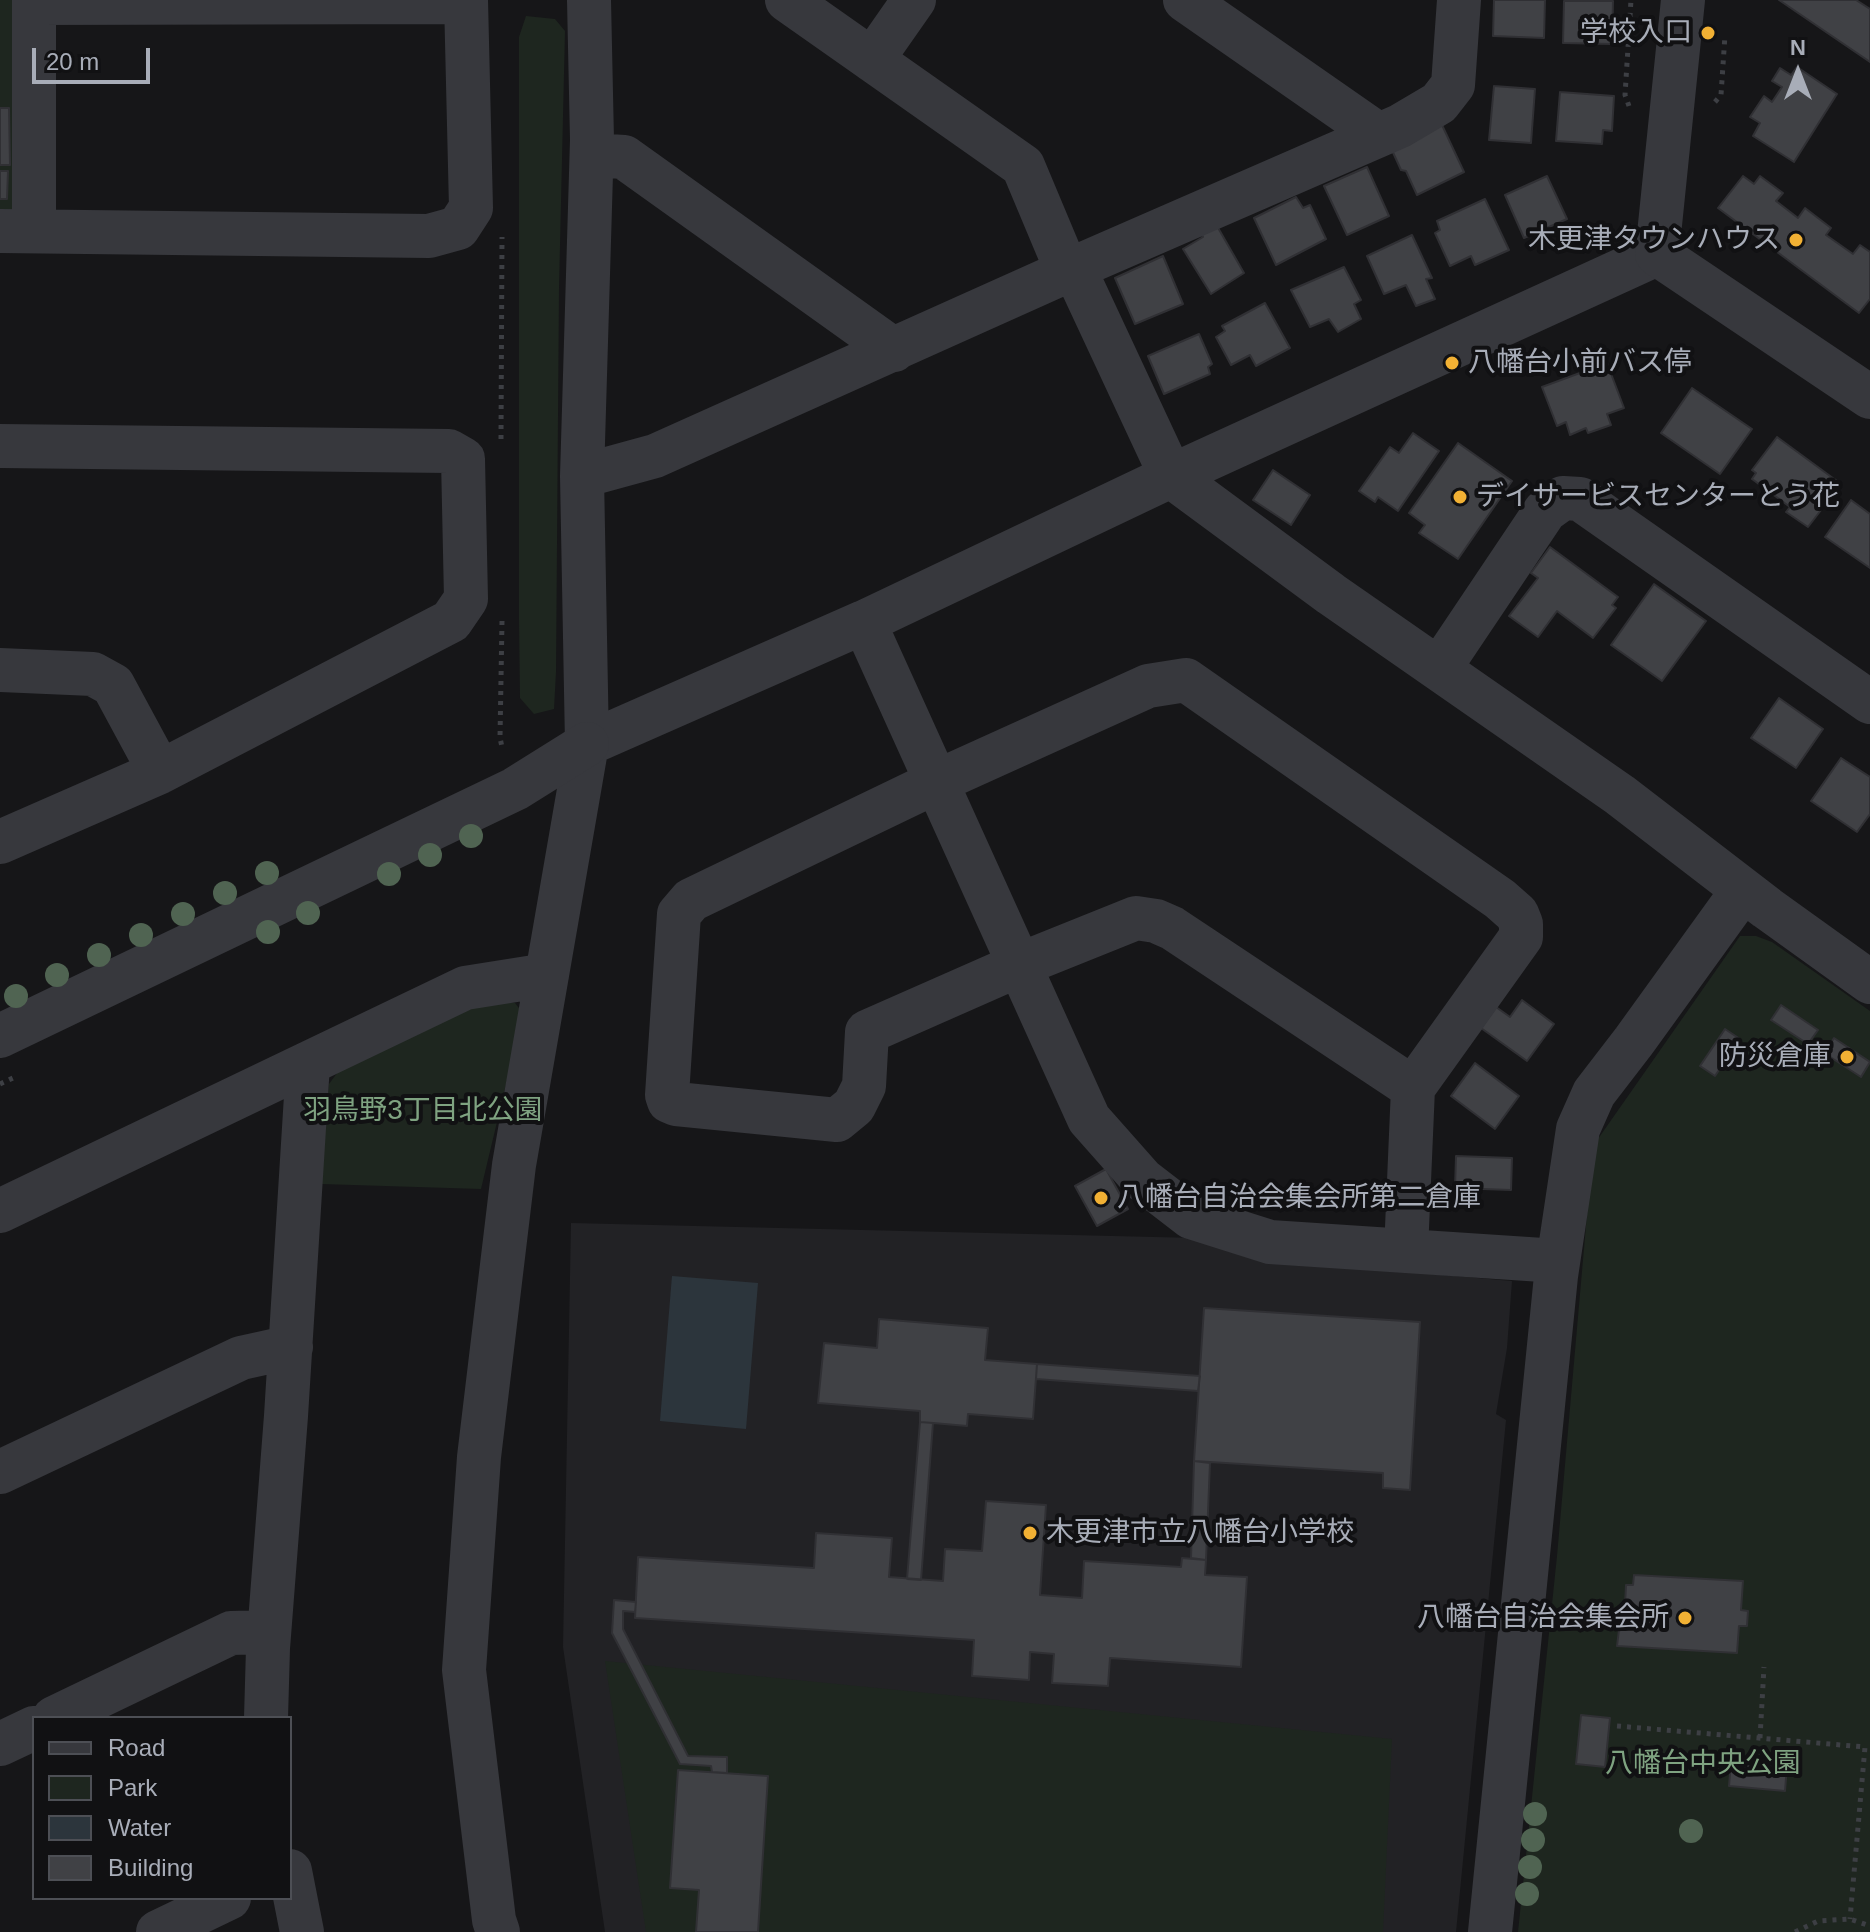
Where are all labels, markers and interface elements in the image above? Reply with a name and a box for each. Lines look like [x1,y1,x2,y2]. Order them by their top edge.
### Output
place label: 学校入口 [1580,16,1692,50]
marker: 学校入口 [1699,24,1717,42]
scale bar [36,32,154,82]
north arrow [1758,32,1838,112]
text: N [1790,35,1806,60]
text: 20 m [46,48,99,75]
place label: 木更津タウンハウス [1528,223,1780,257]
marker: 木更津タウンハウス [1787,231,1805,249]
place label: 八幡台小前バス停 [1468,346,1692,380]
marker: 八幡台小前バス停 [1443,354,1461,372]
place label: デイサービスセンターとう花 [1476,480,1840,514]
marker: デイサービスセンターとう花 [1451,488,1469,506]
place label: 防災倉庫 [1719,1040,1831,1074]
marker: 防災倉庫 [1838,1048,1856,1066]
park label: 羽鳥野3丁目北公園 [303,1094,543,1128]
place label: 八幡台自治会集会所第二倉庫 [1117,1181,1481,1215]
marker: 八幡台自治会集会所第二倉庫 [1092,1189,1110,1207]
place label: 木更津市立八幡台小学校 [1046,1516,1354,1550]
marker: 木更津市立八幡台小学校 [1021,1524,1039,1542]
place label: 八幡台自治会集会所 [1417,1601,1669,1635]
marker: 八幡台自治会集会所 [1676,1609,1694,1627]
legend [32,1716,292,1900]
text: Road [108,1734,165,1761]
park label: 八幡台中央公園 [1605,1747,1801,1781]
text: Park [108,1774,157,1801]
text: Water [108,1814,171,1841]
text: Building [108,1854,193,1881]

